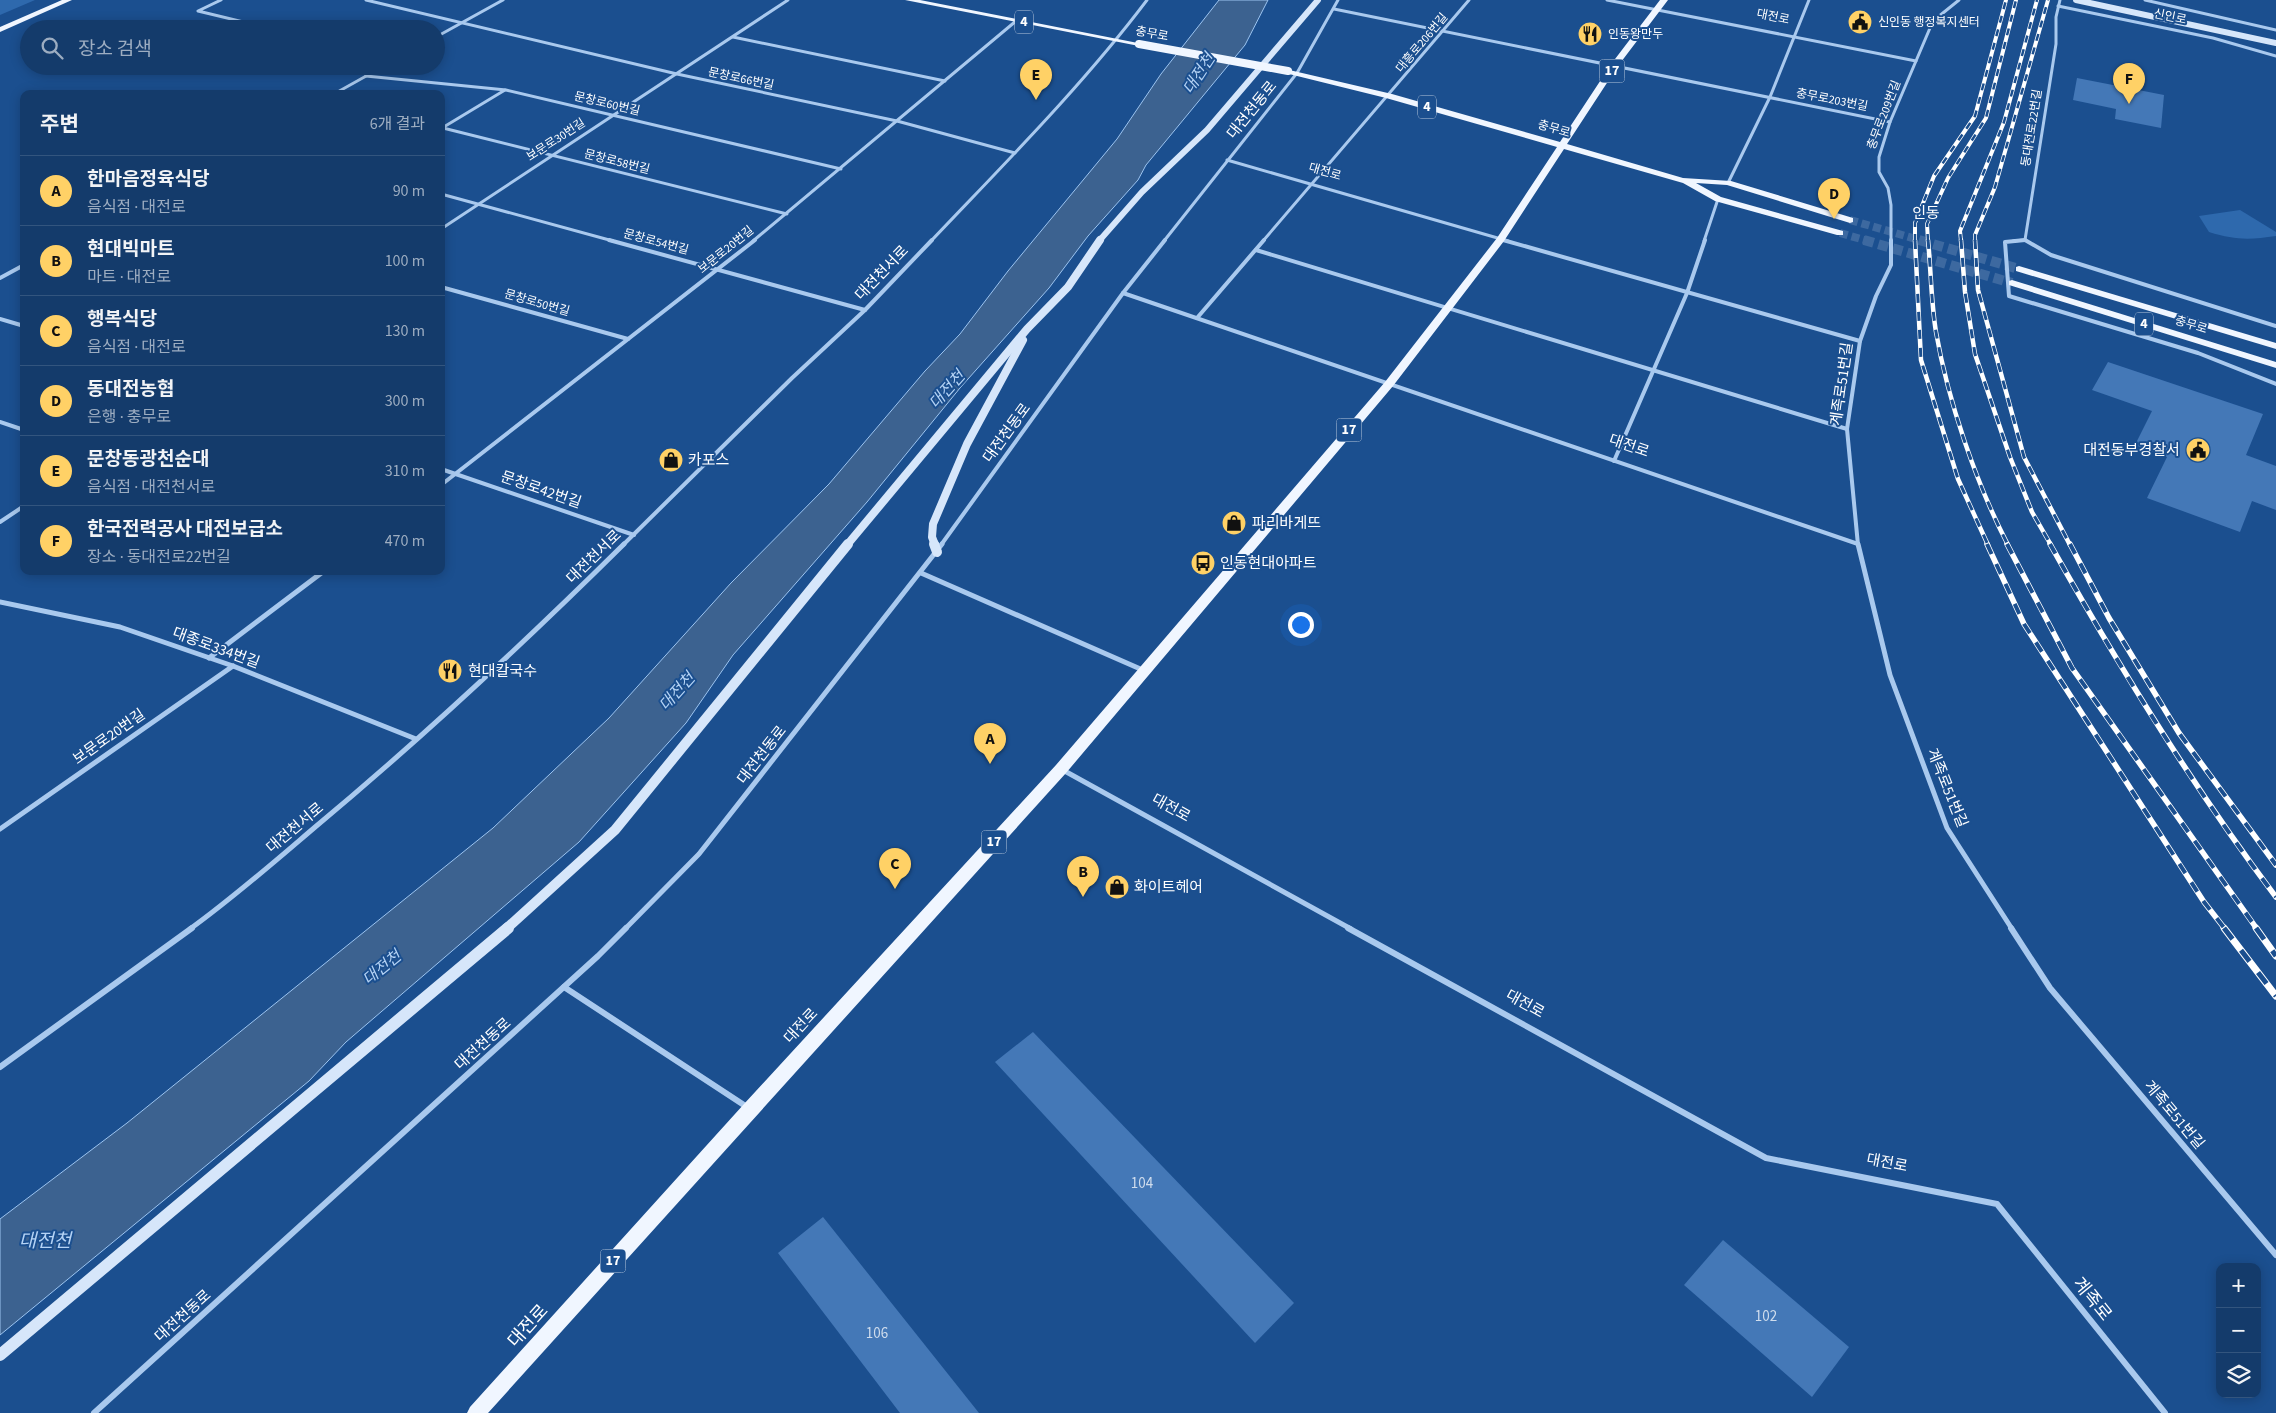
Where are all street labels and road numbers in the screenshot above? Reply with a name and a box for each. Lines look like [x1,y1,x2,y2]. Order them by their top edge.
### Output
street label: 대전로 [1755,5,1791,29]
street label: 신인로 [2152,5,2188,29]
street label: 대흥로206번길 [1392,10,1452,76]
road number: 4 [1015,11,1033,34]
street label: 충무로 [1134,23,1170,45]
road number: 17 [1600,59,1624,82]
street label: 문창로66번길 [706,64,776,94]
street label: 대전천동로 [1222,77,1282,143]
street label: 충무로209번길 [1863,78,1905,152]
street label: 충무로203번길 [1795,85,1869,115]
street label: 문창로60번길 [572,88,642,120]
street label: 동대전로22번길 [2017,88,2047,168]
road number: 4 [1418,95,1436,118]
street label: 보문로30번길 [523,115,589,165]
street label: 충무로 [1536,116,1572,142]
street label: 문창로58번길 [582,146,652,178]
street label: 대전로 [1307,159,1343,185]
street label: 보문로20번길 [695,222,757,278]
street label: 문창로54번길 [621,225,691,259]
street label: 대전천서로 [850,241,914,305]
street label: 문창로50번길 [502,286,572,320]
road number: 4 [2135,312,2153,336]
street label: 충무로 [2173,312,2209,338]
street label: 계족로51번길 [1826,341,1858,427]
street label: 대전천동로 [978,399,1036,467]
road number: 17 [1336,418,1362,442]
street label: 대전로 [1606,429,1652,463]
street label: 문창로42번길 [498,466,584,514]
street label: 대전천서로 [562,525,626,589]
street label: 대종로334번길 [169,623,263,673]
street label: 보문로20번길 [69,704,149,770]
street label: 대전천동로 [732,721,792,789]
street label: 계족로51번길 [1922,745,1972,831]
street label: 대전로 [1148,789,1194,827]
street label: 대전천서로 [262,798,328,858]
road number: 17 [982,830,1006,854]
street label: 대전로 [1502,985,1548,1023]
street label: 대전로 [779,1004,823,1048]
street label: 대전천동로 [450,1013,516,1075]
street label: 계족로51번길 [2139,1076,2209,1154]
street label: 대전로 [1865,1149,1909,1177]
road number: 17 [600,1250,626,1272]
street label: 계족로 [2067,1272,2117,1326]
street label: 대전천동로 [150,1285,216,1347]
street label: 대전로 [502,1299,554,1353]

